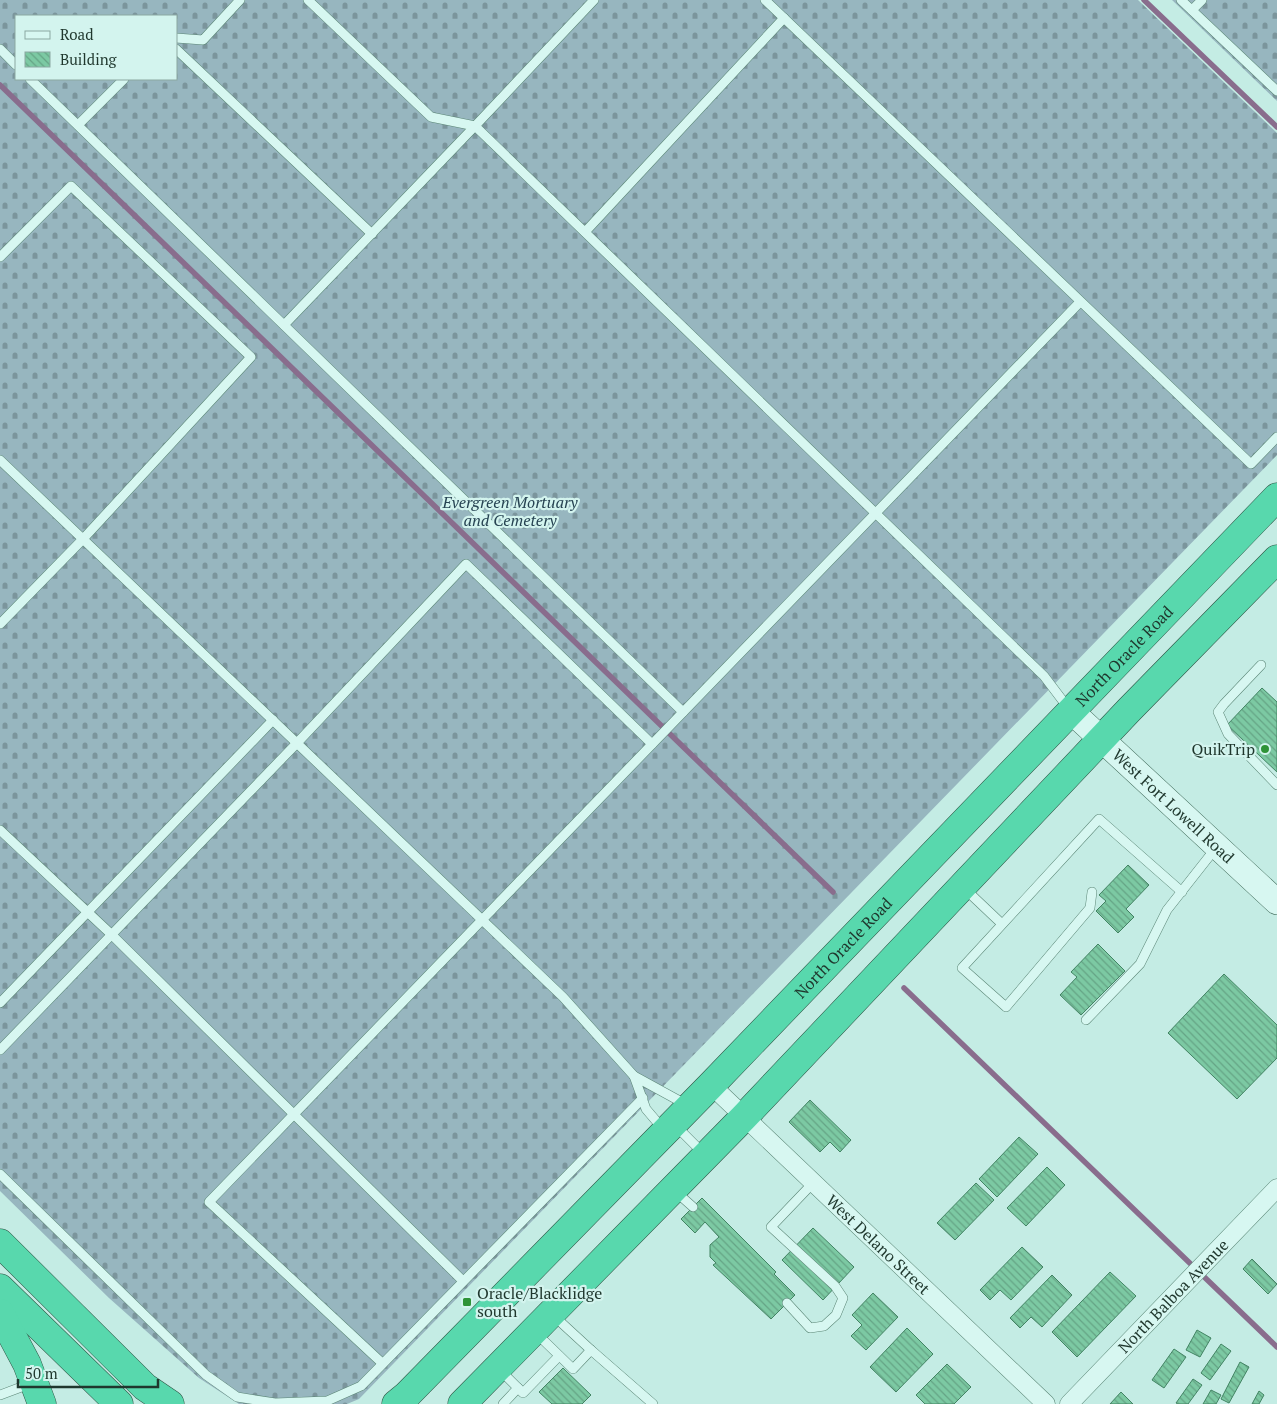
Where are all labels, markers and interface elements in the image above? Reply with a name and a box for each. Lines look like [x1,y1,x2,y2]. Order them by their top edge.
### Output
legend [15,15,178,80]
text: Road [60,24,93,44]
text: Building [60,49,118,69]
park label: Evergreen Mortuary and Cemetery [442,491,578,531]
street label: North Oracle Road [1070,601,1178,711]
place label: QuikTrip [1191,738,1255,760]
marker: QuikTrip [1259,743,1271,755]
street label: West Fort Lowell Road [1108,744,1239,868]
street label: North Oracle Road [789,892,897,1003]
street label: West Delano Street [821,1189,935,1299]
street label: North Balboa Avenue [1113,1234,1233,1358]
place label: Oracle/Blacklidge south [477,1282,602,1322]
marker: Oracle/Blacklidge south [461,1296,473,1308]
scale bar [18,1356,158,1388]
text: 50 m [25,1363,58,1383]

